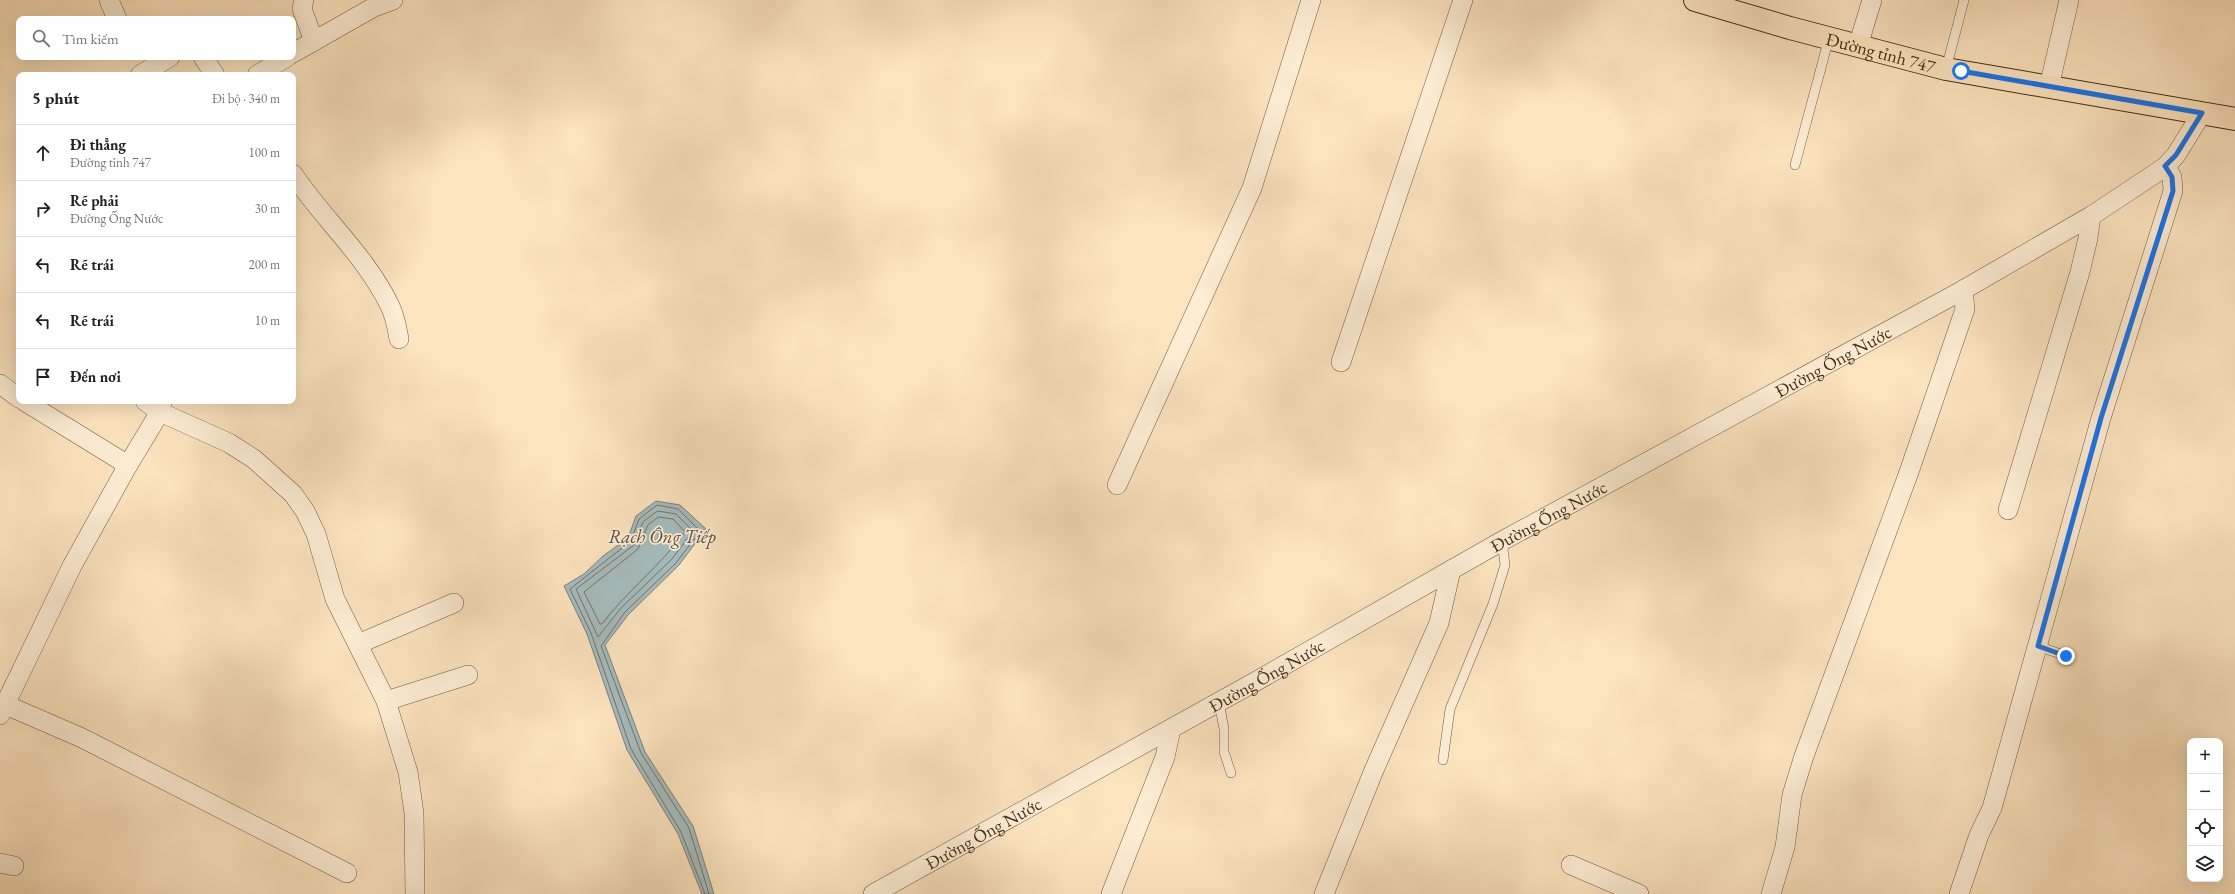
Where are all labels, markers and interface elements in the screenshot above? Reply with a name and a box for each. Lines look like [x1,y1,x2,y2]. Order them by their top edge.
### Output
search box [16,16,296,60]
icon: search [30,27,52,49]
street label: Đường tỉnh 747 [1824,27,1938,77]
text: Tìm kiếm [62,29,119,48]
route start [1952,62,1970,80]
text: 5 phút [32,87,79,109]
text: Đi bộ · 340 m [212,90,280,107]
text: Đi thẳng [70,135,126,154]
icon: ahead [32,142,54,164]
text: 100 m [249,144,280,161]
text: Đường tỉnh 747 [70,154,151,171]
text: Rẽ phải [70,191,119,210]
icon: right [32,198,54,220]
text: 30 m [255,200,280,217]
text: Đường Ống Nước [70,210,163,227]
icon: left [32,254,54,276]
text: Rẽ trái [70,255,114,274]
text: 200 m [249,256,280,273]
icon: left [32,310,54,332]
text: Rẽ trái [70,311,114,330]
text: 10 m [255,312,280,329]
street label: Đường Ống Nước [1771,320,1895,402]
icon: arrive [32,366,54,388]
text: Đến nơi [70,367,121,386]
street label: Đường Ống Nước [1486,475,1611,557]
water label: Rạch Ông Tiếp [608,524,716,549]
street label: Đường Ống Nước [1204,633,1328,717]
route end [2057,647,2075,665]
map controls [2187,738,2223,882]
button: + [2187,738,2223,774]
button: − [2187,774,2223,810]
street label: Đường Ống Nước [921,791,1045,874]
button: locate [2187,810,2223,846]
button: layers [2187,846,2223,882]

